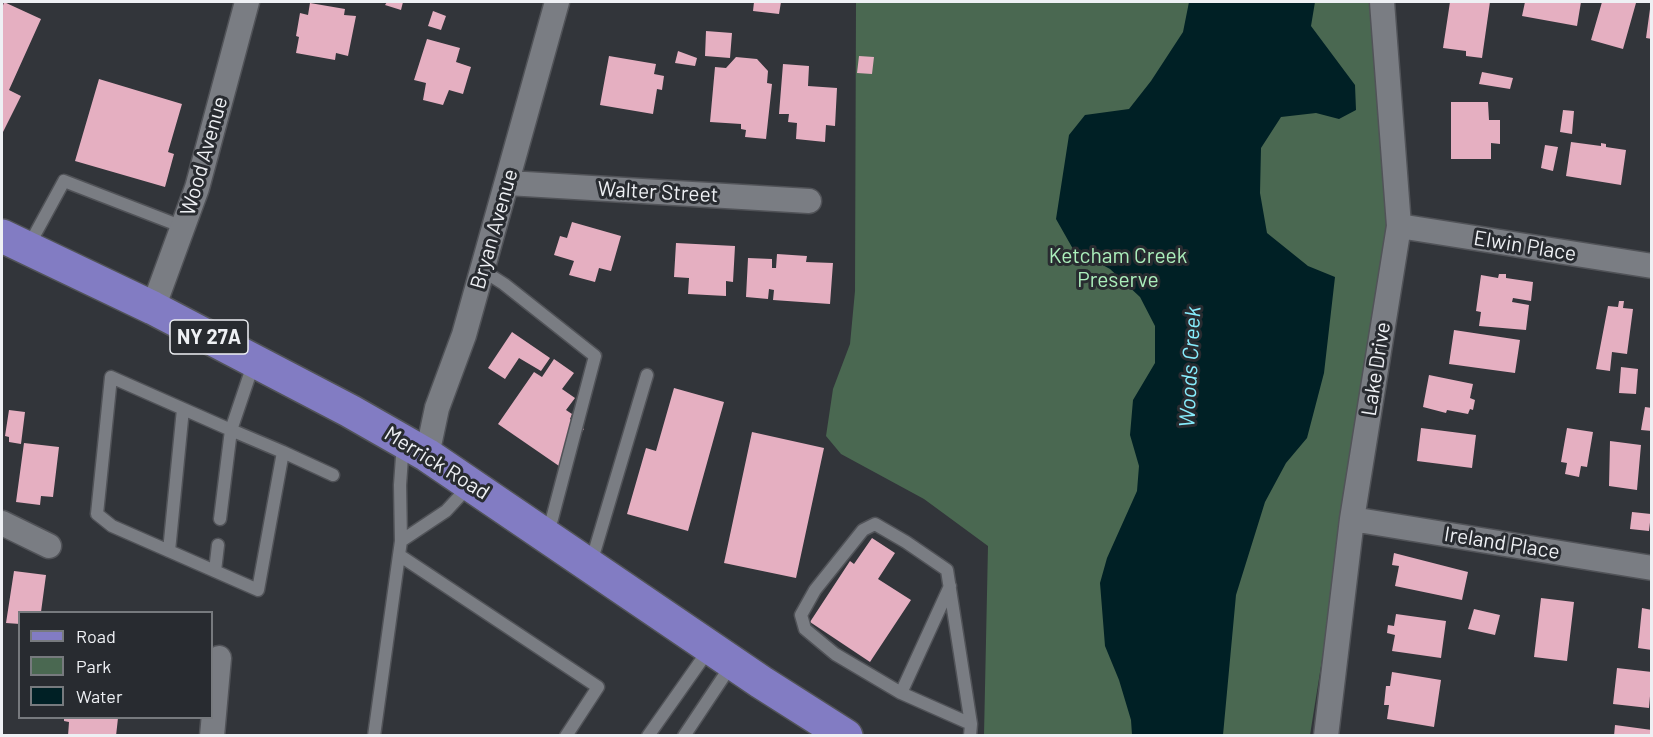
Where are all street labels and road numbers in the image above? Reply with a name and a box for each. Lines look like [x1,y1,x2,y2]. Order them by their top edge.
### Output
street label: Wood Avenue [175,94,233,218]
street label: Bryan Avenue [465,166,523,292]
street label: Walter Street [597,176,719,208]
street label: Elwin Place [1472,225,1578,267]
road number: NY 27A [170,320,248,354]
street label: Lake Drive [1356,320,1396,418]
street label: Merrick Road [380,421,494,505]
street label: Ireland Place [1442,521,1562,565]

